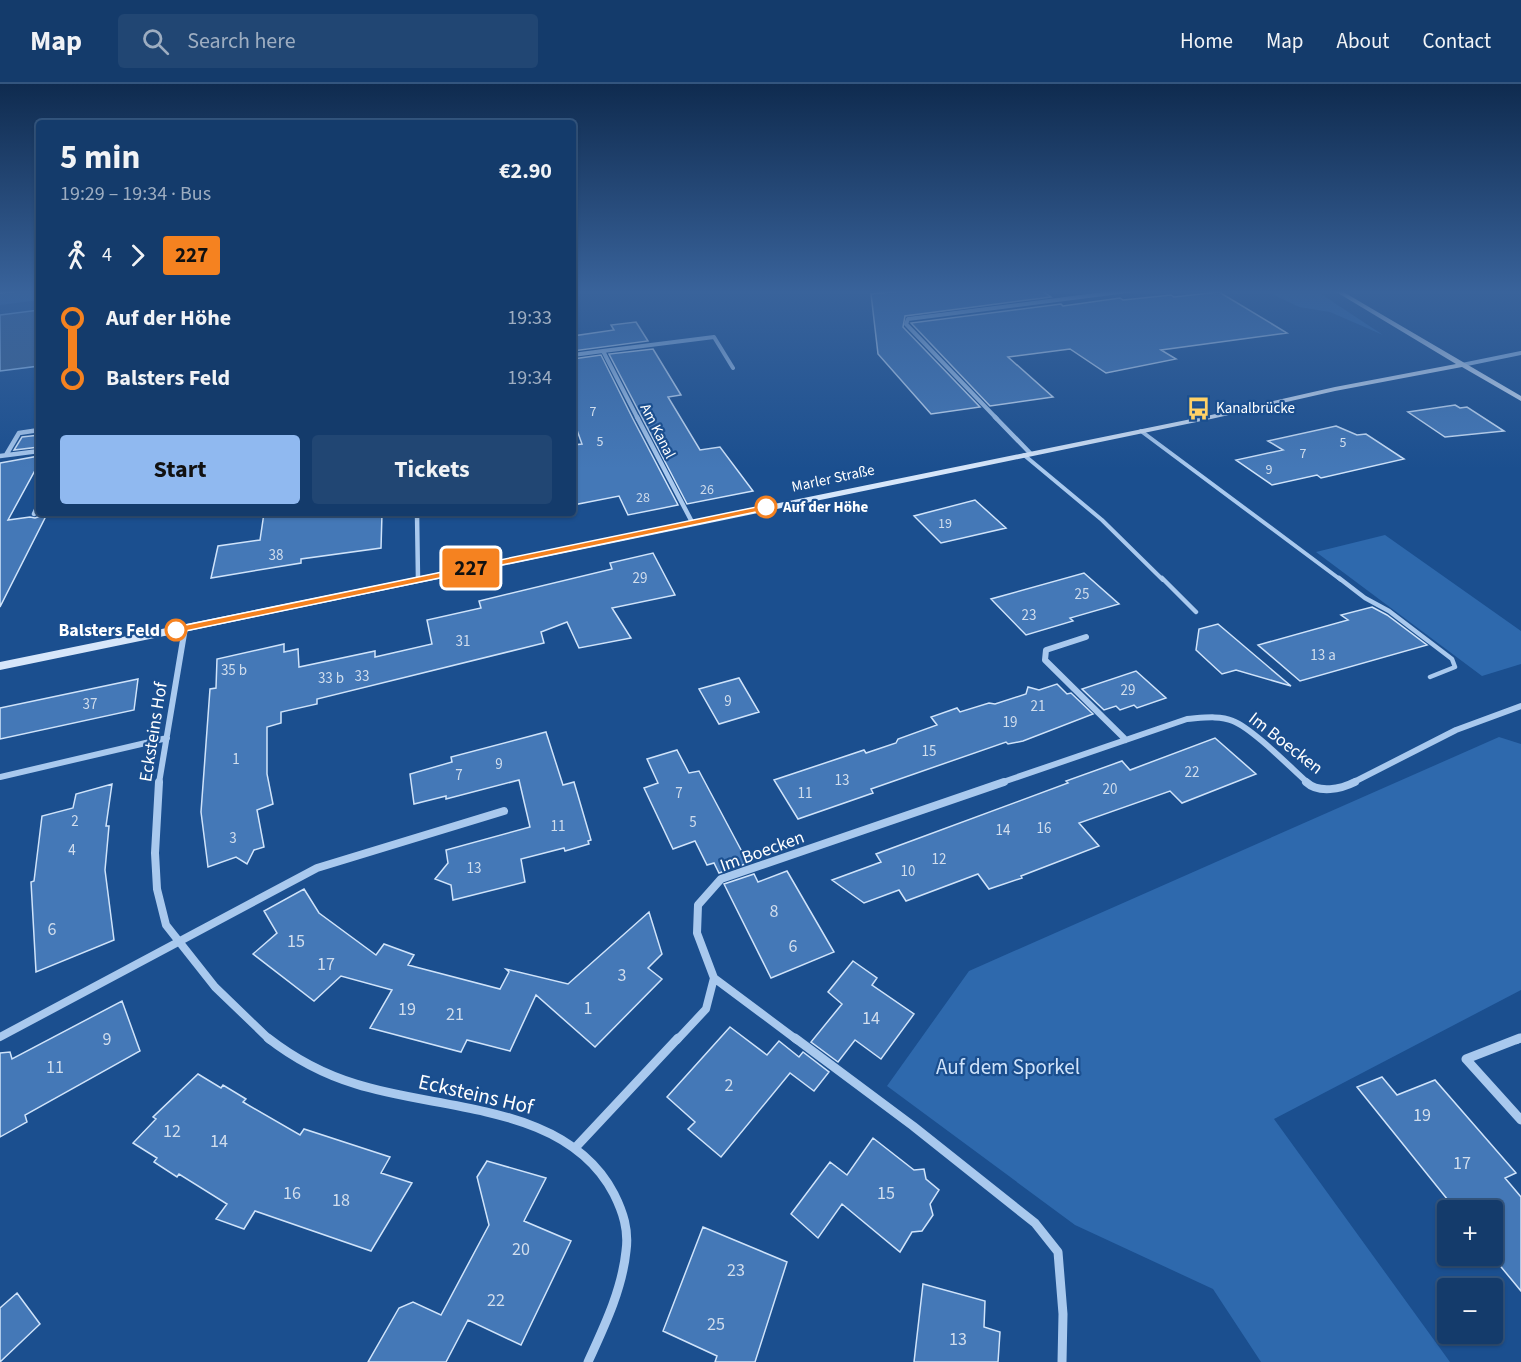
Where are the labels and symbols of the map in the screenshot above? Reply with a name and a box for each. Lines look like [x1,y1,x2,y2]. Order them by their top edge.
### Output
bus stop icon: Kanalbrücke [1185,395,1211,421]
place label: Kanalbrücke [1216,398,1295,419]
street label: Am Kanal [635,400,680,463]
house number: 7 [590,402,597,422]
house number: 5 [597,432,604,452]
house number: 5 [1340,433,1347,453]
house number: 7 [1300,444,1307,464]
street label: Marler Straße [790,459,877,498]
house number: 9 [1266,460,1273,480]
house number: 26 [700,480,714,500]
house number: 28 [636,488,650,508]
marker: Auf der Höhe [755,496,777,518]
place label: Auf der Höhe [782,497,869,518]
house number: 19 [938,514,952,534]
house number: 38 [269,545,283,566]
line badge: 227 [436,548,506,588]
house number: 29 [633,568,647,589]
house number: 25 [1075,584,1089,605]
house number: 23 [1022,605,1036,626]
place label: Balsters Feld [58,618,160,643]
marker: Balsters Feld [165,619,187,641]
house number: 31 [456,631,470,652]
house number: 13 a [1310,645,1336,666]
house number: 35 b [221,660,247,681]
house number: 33 [355,666,369,687]
house number: 33 b [318,668,344,689]
street label: Ecksteins Hof [133,680,174,784]
house number: 29 [1121,680,1135,701]
house number: 9 [724,691,732,712]
house number: 37 [83,694,97,715]
house number: 21 [1031,696,1045,717]
street label: Im Boecken [1243,706,1328,780]
house number: 19 [1003,712,1017,733]
house number: 15 [922,741,936,762]
house number: 1 [232,749,240,770]
house number: 9 [495,754,503,775]
house number: 22 [1185,762,1199,783]
house number: 7 [455,765,463,786]
house number: 13 [835,770,849,791]
house number: 20 [1103,779,1117,800]
house number: 7 [675,783,683,804]
house number: 11 [798,783,812,804]
house number: 2 [71,811,79,832]
house number: 5 [689,812,697,833]
house number: 11 [551,816,565,837]
house number: 16 [1037,818,1051,839]
house number: 14 [996,820,1011,841]
street label: Im Boecken [717,825,808,878]
house number: 3 [229,828,237,849]
house number: 4 [68,840,76,861]
house number: 12 [932,849,946,870]
house number: 13 [467,858,481,879]
house number: 10 [901,861,915,882]
house number: 8 [770,899,779,924]
house number: 6 [48,917,57,942]
house number: 15 [287,929,305,954]
house number: 6 [789,934,798,959]
house number: 17 [317,952,335,977]
house number: 3 [618,963,627,988]
house number: 1 [584,996,592,1021]
house number: 19 [398,997,416,1022]
house number: 21 [446,1002,464,1027]
house number: 14 [862,1006,880,1031]
house number: 9 [103,1027,112,1052]
park label: Auf dem Sporkel [936,1052,1080,1082]
house number: 11 [46,1055,64,1080]
street label: Ecksteins Hof [416,1066,537,1122]
house number: 2 [725,1073,734,1098]
house number: 19 [1413,1103,1431,1128]
house number: 12 [163,1119,181,1144]
house number: 14 [210,1129,228,1154]
house number: 17 [1453,1151,1471,1176]
house number: 16 [283,1181,301,1206]
house number: 15 [877,1181,895,1206]
house number: 18 [332,1188,350,1213]
house number: 20 [512,1237,530,1262]
house number: 23 [727,1258,745,1283]
house number: 22 [487,1288,505,1313]
house number: 25 [707,1312,725,1337]
house number: 13 [949,1327,967,1352]

